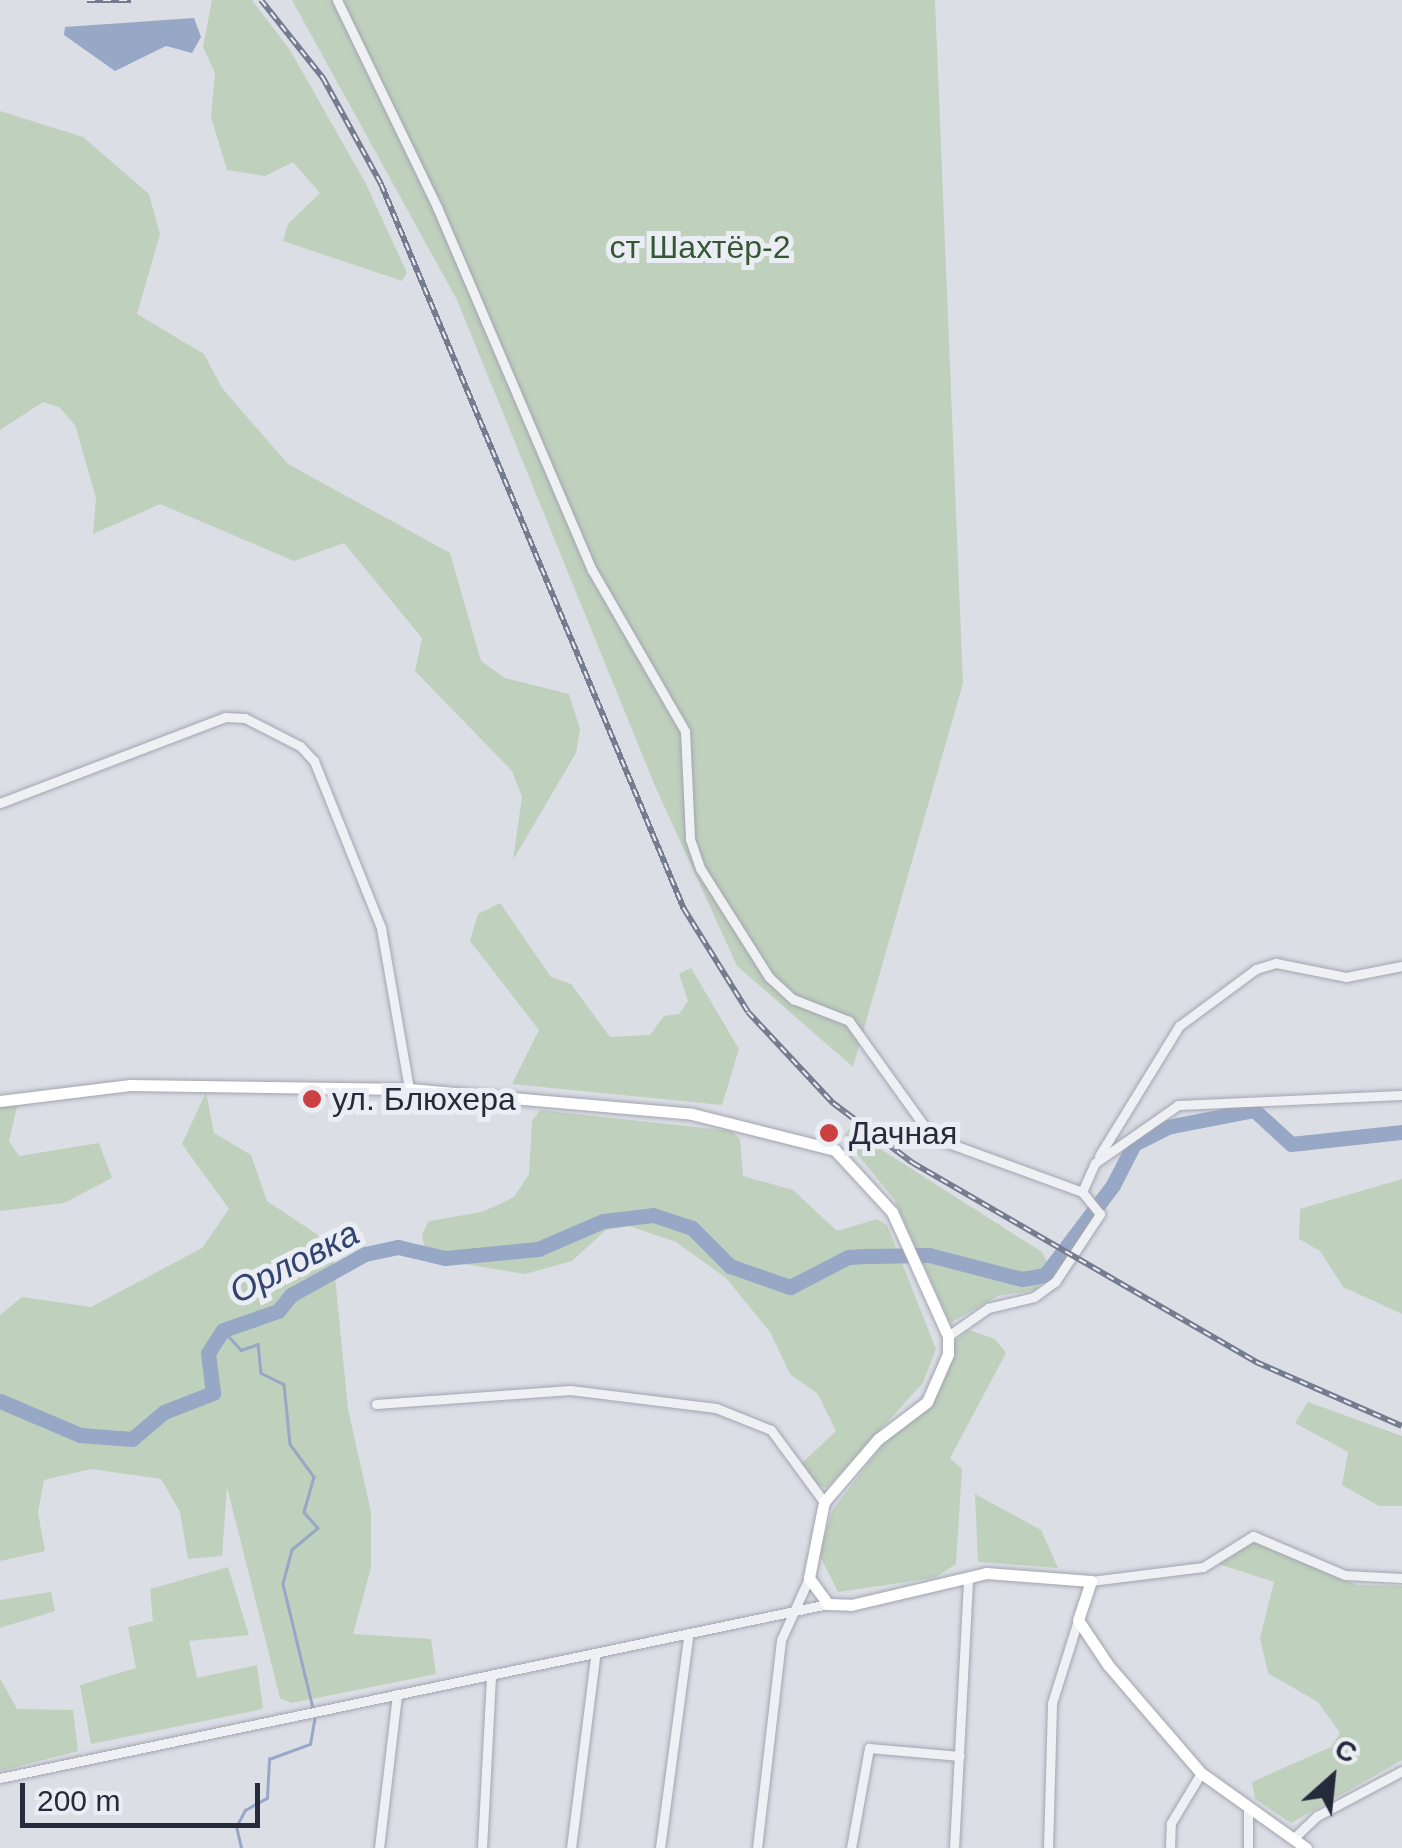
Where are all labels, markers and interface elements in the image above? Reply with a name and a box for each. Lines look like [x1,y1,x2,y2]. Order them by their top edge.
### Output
park label: ст Шахтёр-2 [609,228,791,266]
place label: ул. Блюхера [332,1080,516,1118]
marker: ул. Блюхера [301,1088,323,1110]
place label: Дачная [849,1114,957,1152]
marker: Дачная [818,1122,840,1144]
water label: Орловка [222,1212,366,1312]
north arrow [1282,1728,1382,1828]
text: С [1330,1732,1362,1769]
scale bar [25,1763,265,1825]
text: 200 m [37,1784,120,1817]

